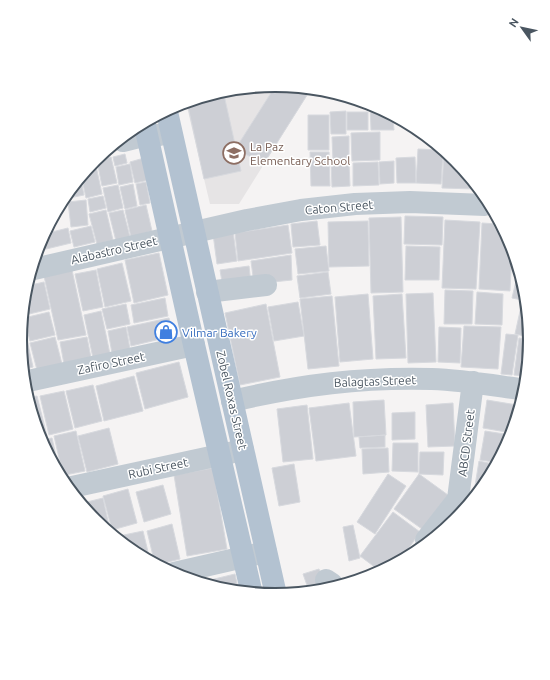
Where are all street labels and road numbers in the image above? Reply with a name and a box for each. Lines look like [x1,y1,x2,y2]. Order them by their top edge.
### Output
street label: Caton Street [304,198,374,216]
street label: Alabastro Street [70,234,159,266]
street label: Zafiro Street [76,349,146,376]
street label: Zobel Roxas Street [214,349,250,451]
street label: Balagtas Street [334,373,417,389]
street label: ABCD Street [455,408,477,477]
street label: Rubi Street [127,455,189,481]

